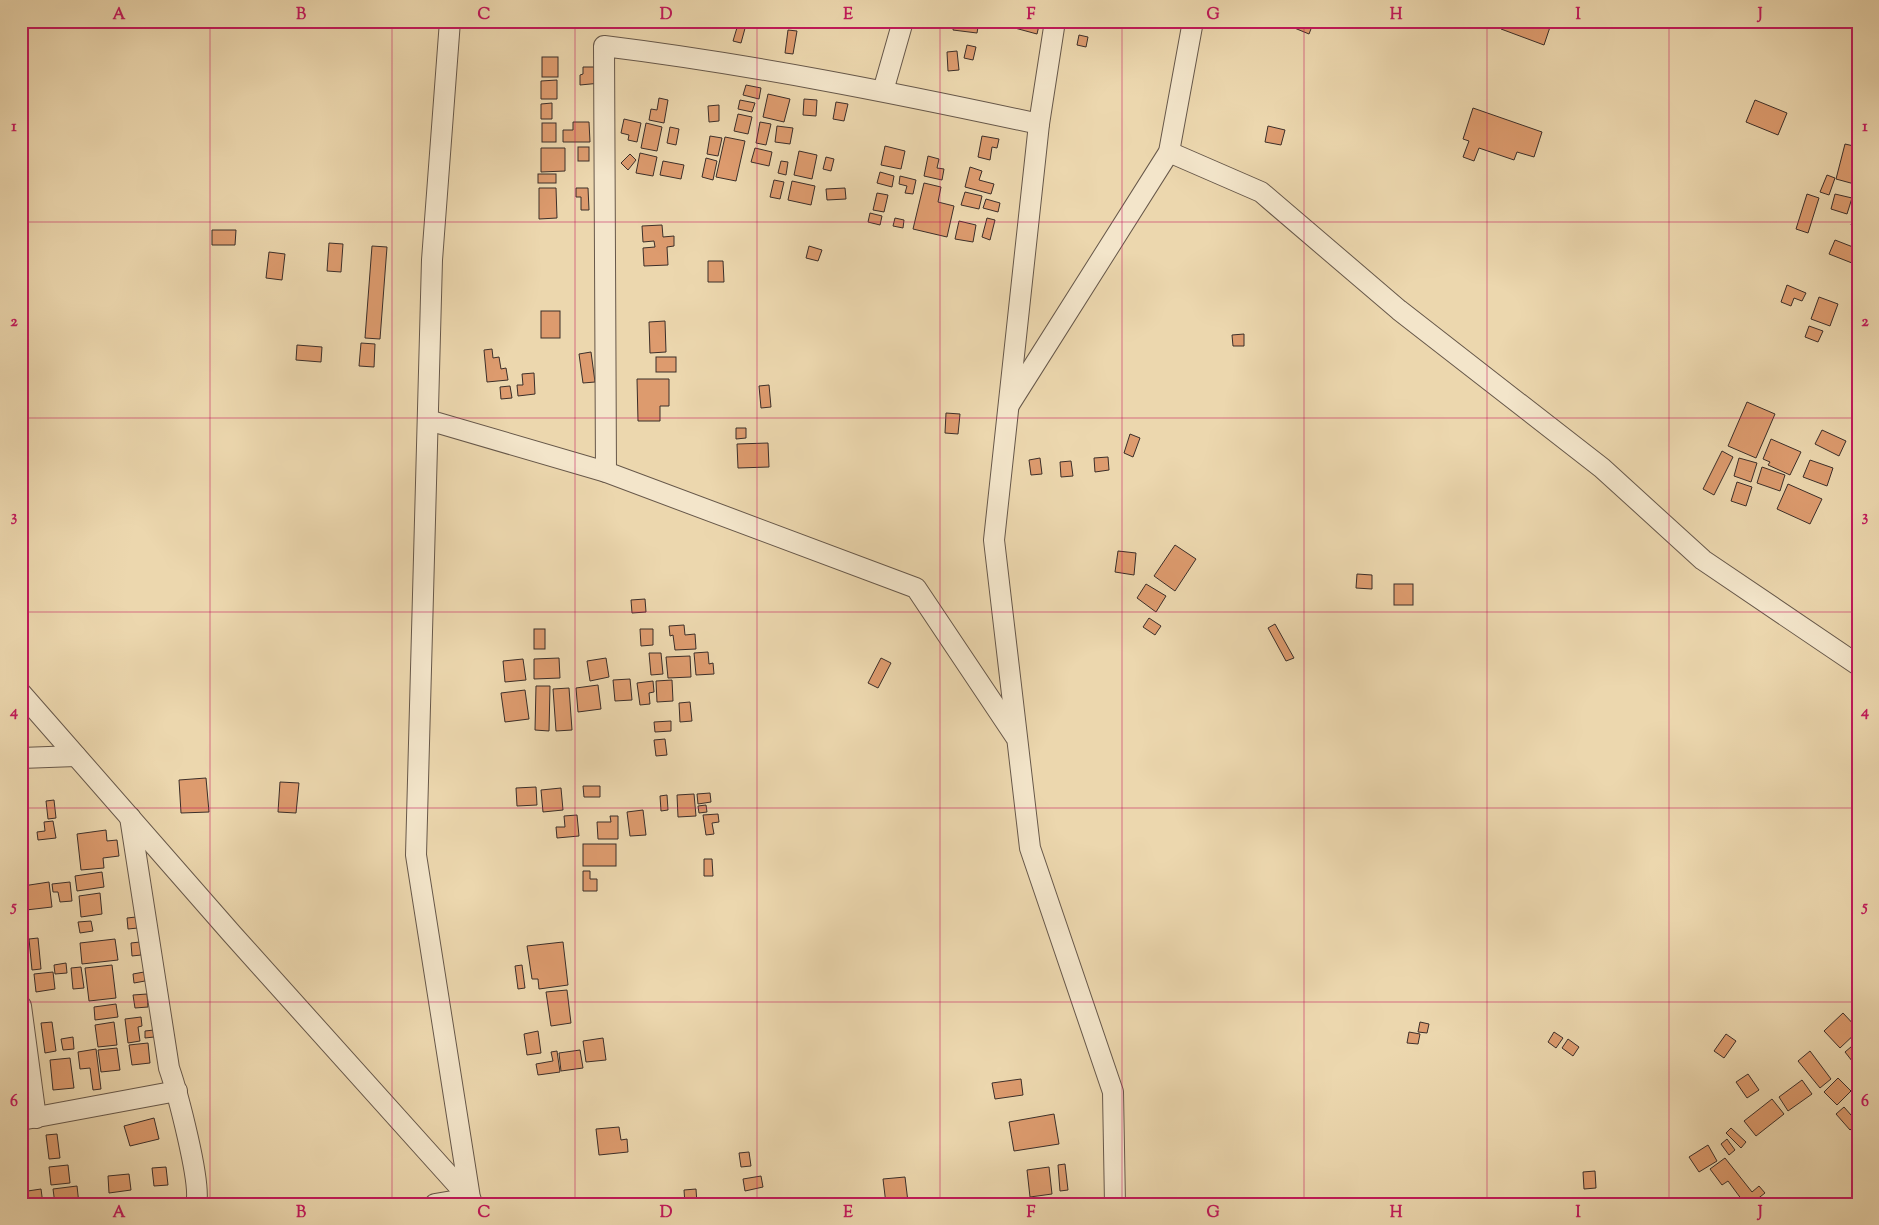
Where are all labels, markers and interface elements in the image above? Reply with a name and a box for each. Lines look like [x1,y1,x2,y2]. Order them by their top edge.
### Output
text: A [113,4,126,27]
text: B [296,4,306,27]
text: C [478,4,491,27]
text: D [660,4,673,27]
text: E [843,4,853,27]
text: F [1027,4,1036,27]
text: G [1206,4,1220,27]
text: H [1390,4,1403,27]
text: I [1575,4,1581,27]
text: J [1756,4,1763,27]
text: 1 [11,116,17,139]
text: 1 [1862,116,1868,139]
text: 2 [10,311,18,334]
text: 2 [1861,311,1869,334]
text: 3 [11,506,18,529]
text: 3 [1862,506,1869,529]
text: 4 [9,701,18,724]
text: 4 [1860,701,1869,724]
text: 5 [9,896,17,919]
text: 5 [1860,896,1868,919]
text: 6 [10,1091,18,1114]
text: 6 [1861,1091,1869,1114]
text: A [113,1202,126,1225]
text: B [296,1202,306,1225]
text: C [478,1202,491,1225]
text: D [660,1202,673,1225]
text: E [843,1202,853,1225]
text: F [1027,1202,1036,1225]
text: G [1206,1202,1220,1225]
text: H [1390,1202,1403,1225]
text: I [1575,1202,1581,1225]
text: J [1756,1202,1763,1225]

